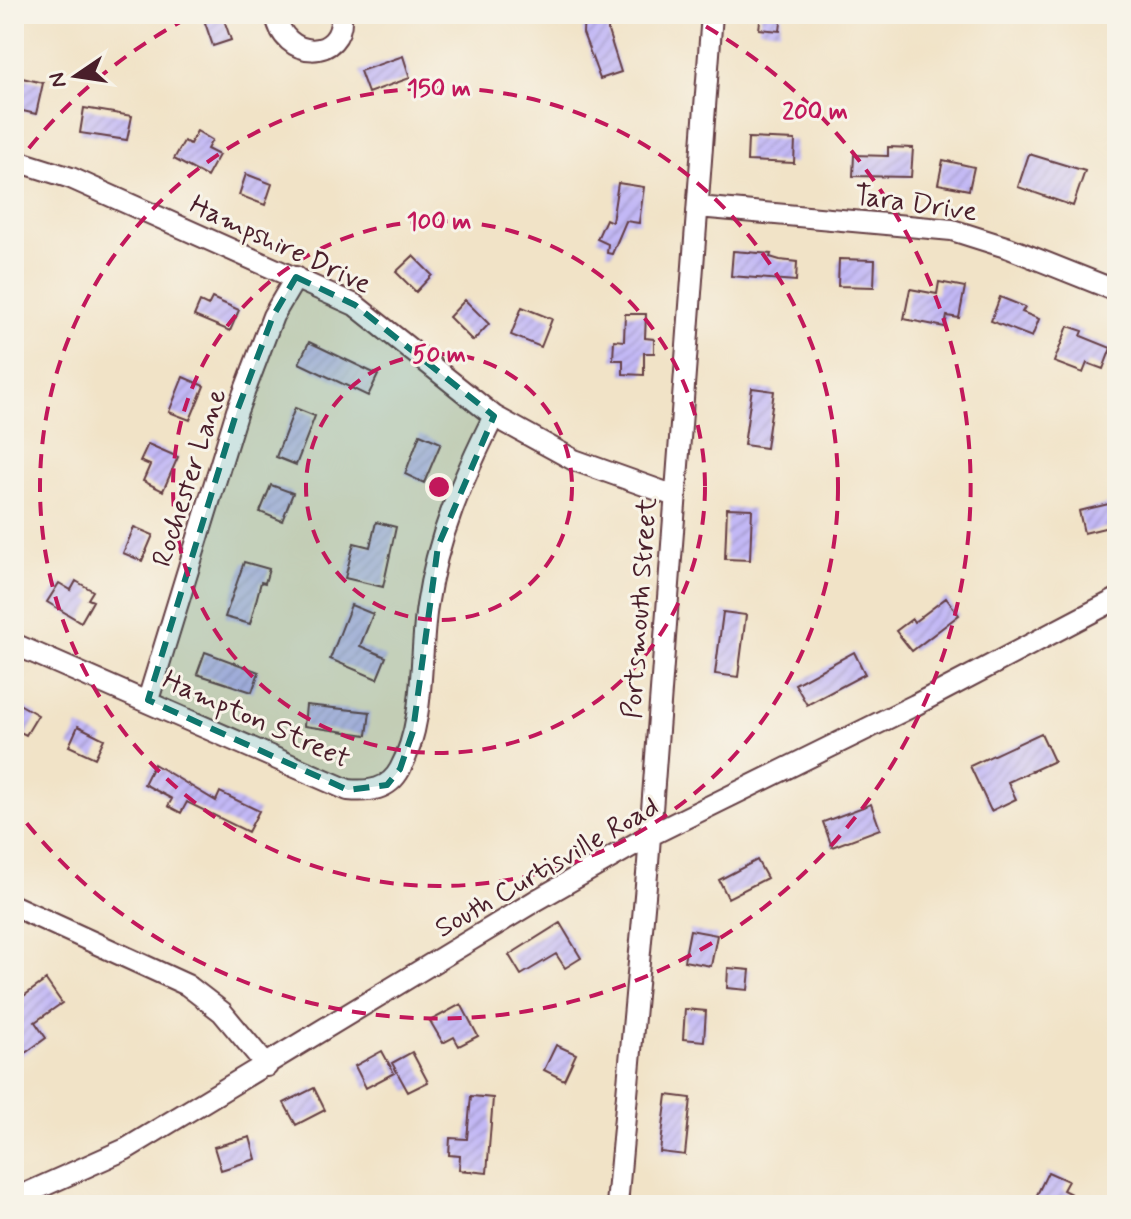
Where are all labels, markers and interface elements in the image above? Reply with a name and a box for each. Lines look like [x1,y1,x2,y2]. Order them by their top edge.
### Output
north arrow [36,36,116,116]
text: N [43,70,74,90]
text: 150 m [407,74,471,105]
text: 200 m [782,97,848,128]
street label: Tara Drive [852,178,980,231]
street label: Hampshire Drive [183,187,377,303]
text: 100 m [407,207,471,238]
text: 50 m [412,340,466,371]
street label: Rochester Lane [144,384,237,572]
centre of rings [425,473,453,501]
street label: Portsmouth Street [614,496,667,720]
street label: Hampton Street [156,662,356,778]
street label: South Curtisville Road [429,789,666,947]

